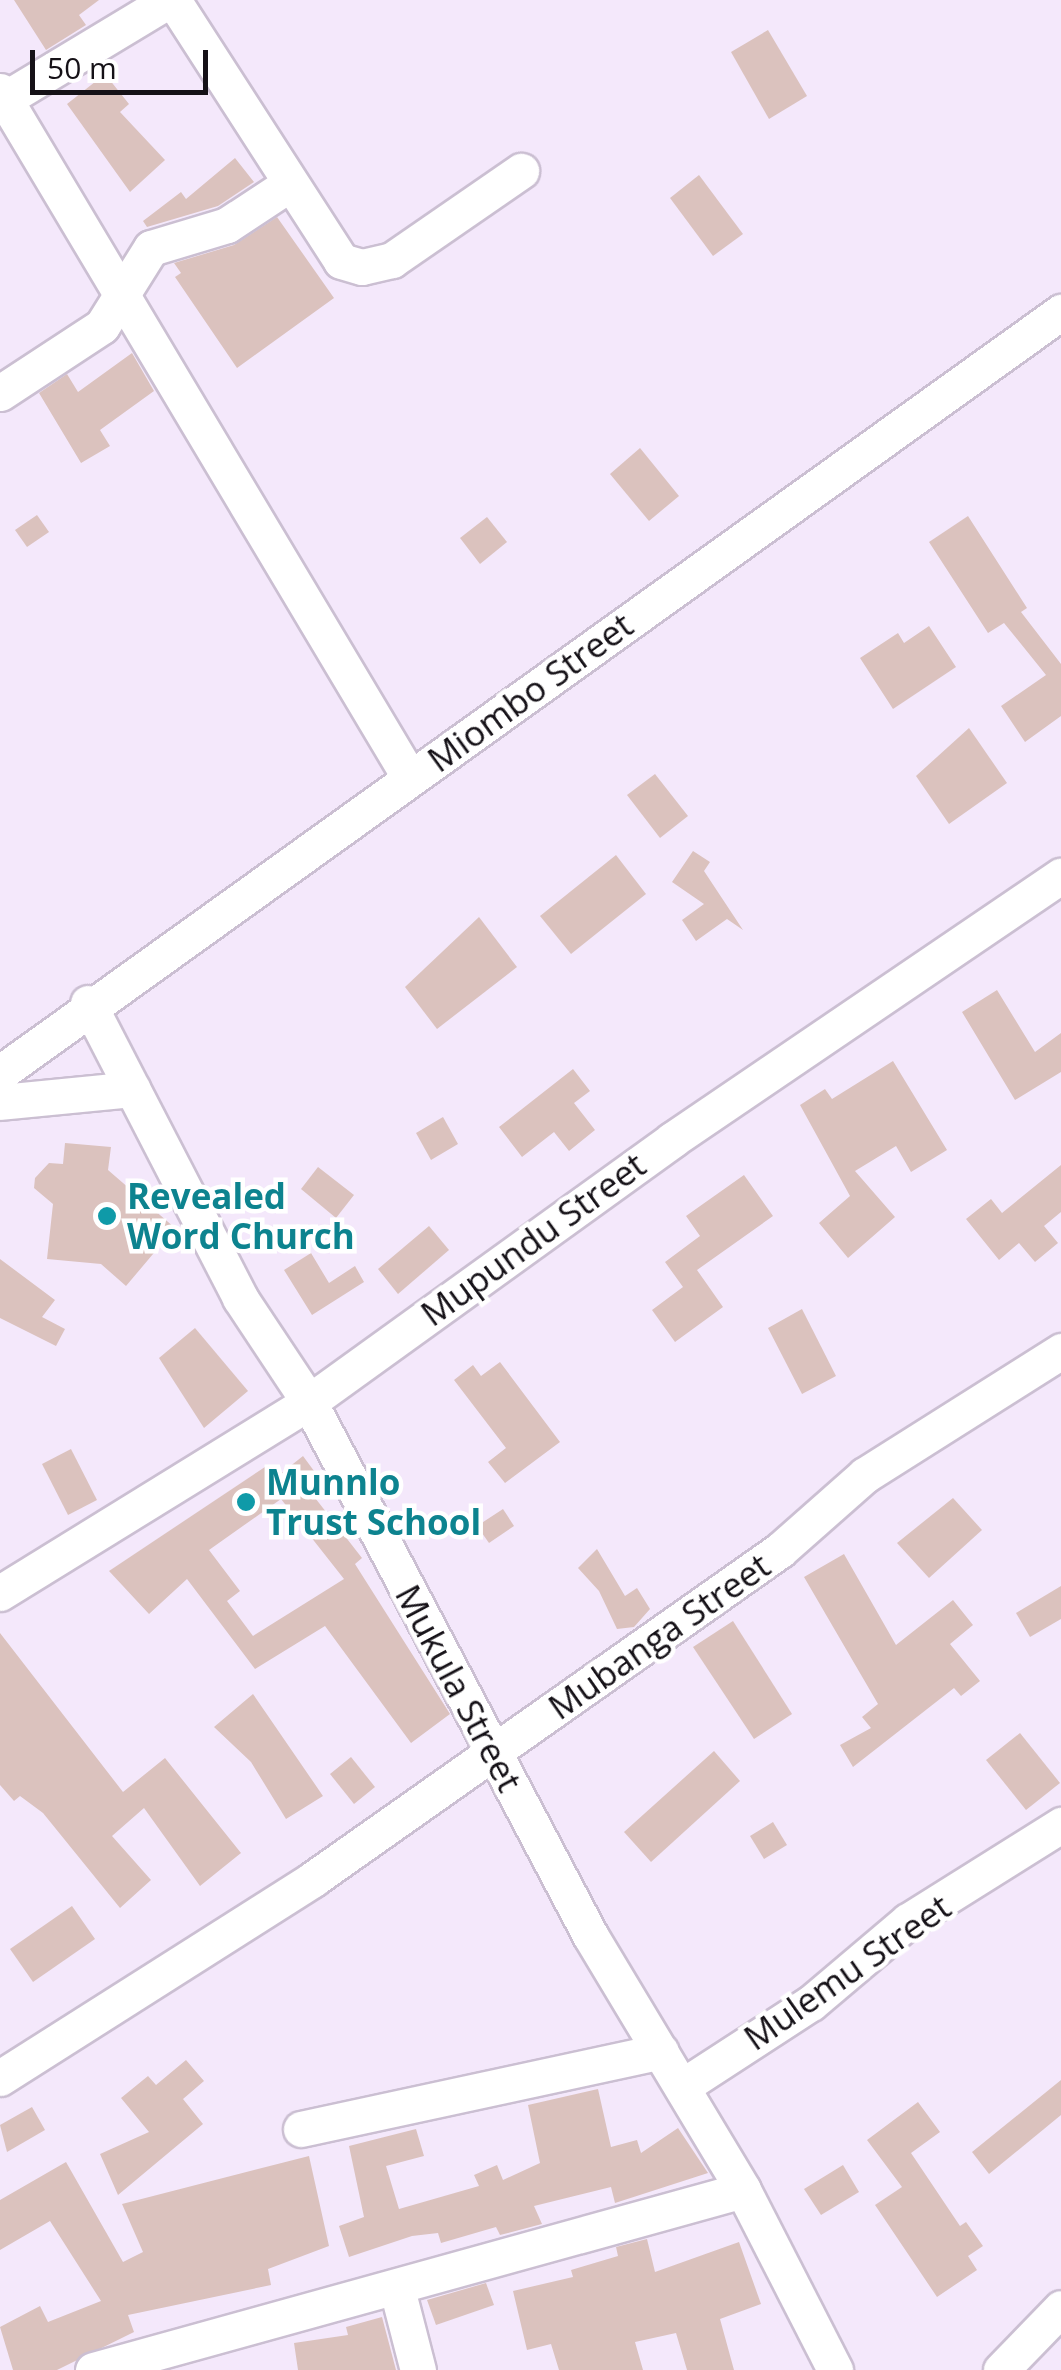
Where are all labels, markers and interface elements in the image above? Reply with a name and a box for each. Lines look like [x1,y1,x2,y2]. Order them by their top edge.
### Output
scale bar [35,30,212,92]
text: 50 m [47,47,117,88]
street label: Miombo Street [419,604,641,780]
street label: Mupundu Street [413,1144,653,1334]
place label: Revealed Word Church [127,1175,355,1257]
marker: Revealed Word Church [96,1205,118,1227]
place label: Munnlo Trust School [266,1461,481,1543]
marker: Munnlo Trust School [235,1491,257,1513]
street label: Mubanga Street [540,1544,778,1728]
street label: Mukula Street [387,1578,531,1798]
street label: Mulemu Street [736,1885,958,2059]

